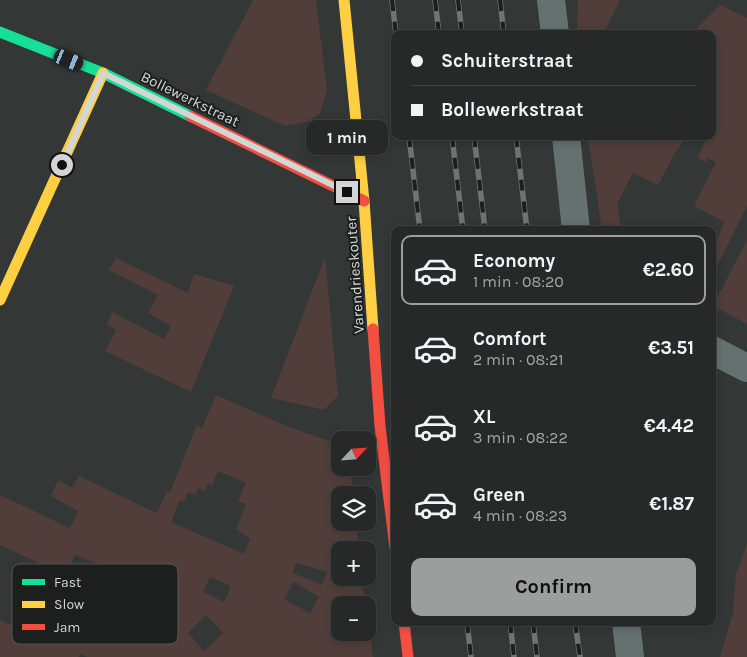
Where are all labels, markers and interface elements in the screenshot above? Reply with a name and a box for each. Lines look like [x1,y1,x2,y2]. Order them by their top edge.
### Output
car [52,47,85,73]
text: Schuiterstraat [441,50,573,72]
street label: Bollewerkstraat [138,67,242,131]
text: Bollewerkstraat [441,99,584,121]
callout: 1 min [306,120,388,154]
text: 1 min [327,128,367,147]
route start [51,154,73,176]
route end [336,181,358,203]
street label: Varendrieskouter [342,215,368,334]
icon: car [413,248,458,293]
text: Economy [473,250,555,272]
text: €2.60 [643,259,694,281]
text: 1 min · 08:20 [473,272,564,291]
icon: car [413,326,458,371]
text: Comfort [473,328,547,350]
text: €3.51 [648,337,694,359]
text: 2 min · 08:21 [473,350,564,369]
icon: car [413,404,458,449]
text: XL [473,406,495,428]
text: €4.42 [644,415,694,437]
text: 3 min · 08:22 [473,428,568,447]
north arrow [331,431,376,476]
map controls [331,431,376,641]
icon: car [413,482,458,527]
text: Green [473,484,525,506]
button: layers [331,486,376,531]
text: €1.87 [649,493,694,515]
text: 4 min · 08:23 [473,506,567,525]
button: + [331,541,376,586]
button: Confirm [411,558,696,616]
legend [12,564,178,644]
text: Fast [54,574,81,591]
text: Slow [54,596,84,613]
button: − [331,596,376,641]
text: Jam [54,619,80,636]

